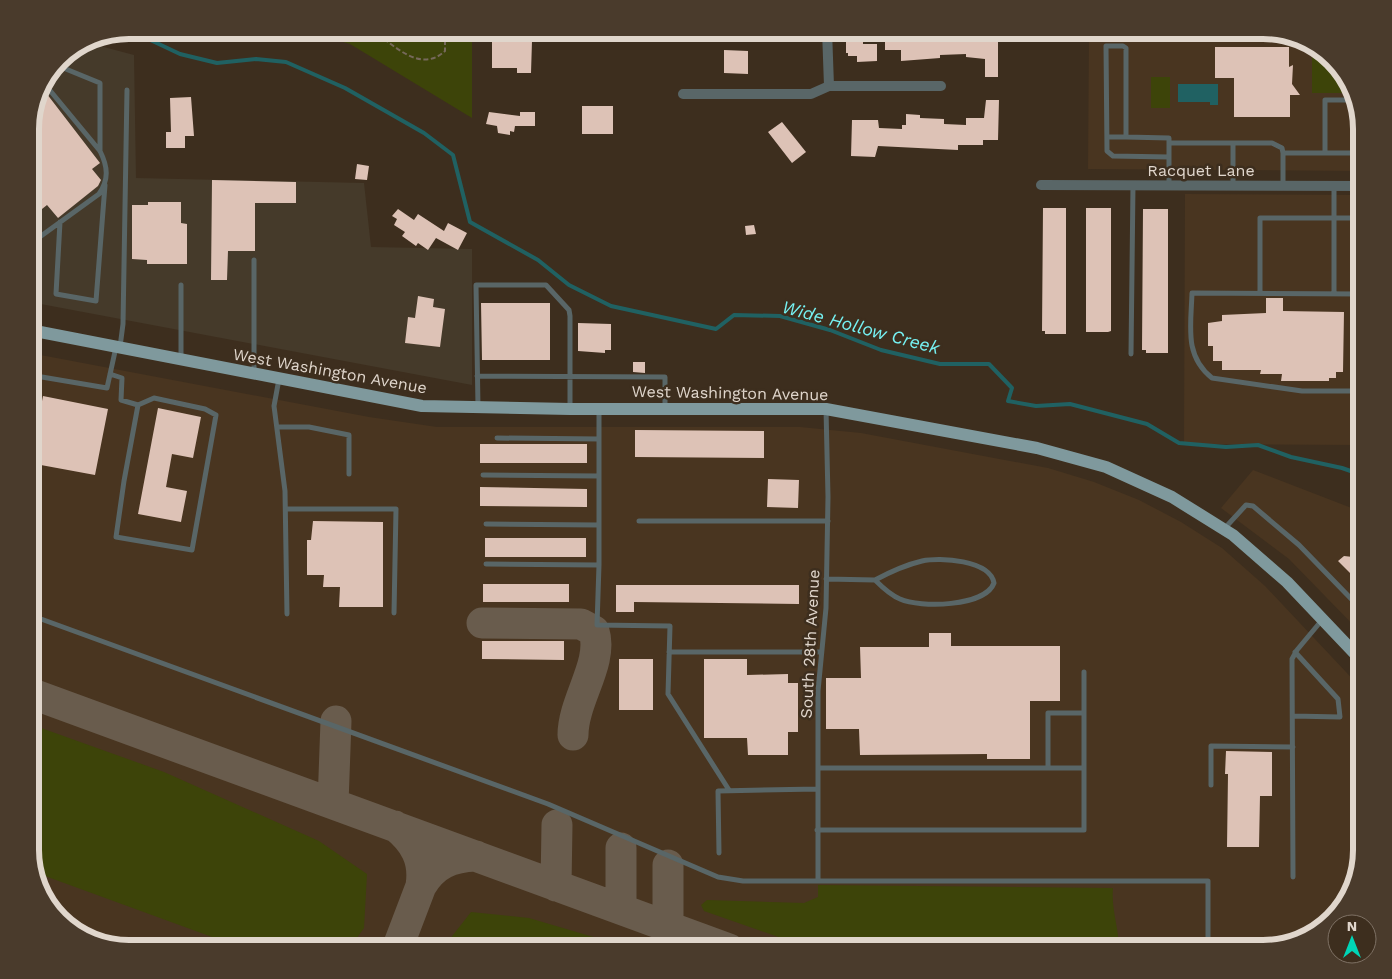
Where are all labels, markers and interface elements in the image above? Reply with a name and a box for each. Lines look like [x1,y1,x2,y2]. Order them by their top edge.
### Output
street label: Racquet Lane [1147,161,1255,180]
water label: Wide Hollow Creek [780,296,943,358]
street label: West Washington Avenue [231,345,429,397]
street label: West Washington Avenue [631,382,829,404]
street label: South 28th Avenue [797,569,823,719]
north arrow [1327,914,1377,964]
text: N [1347,918,1357,934]

